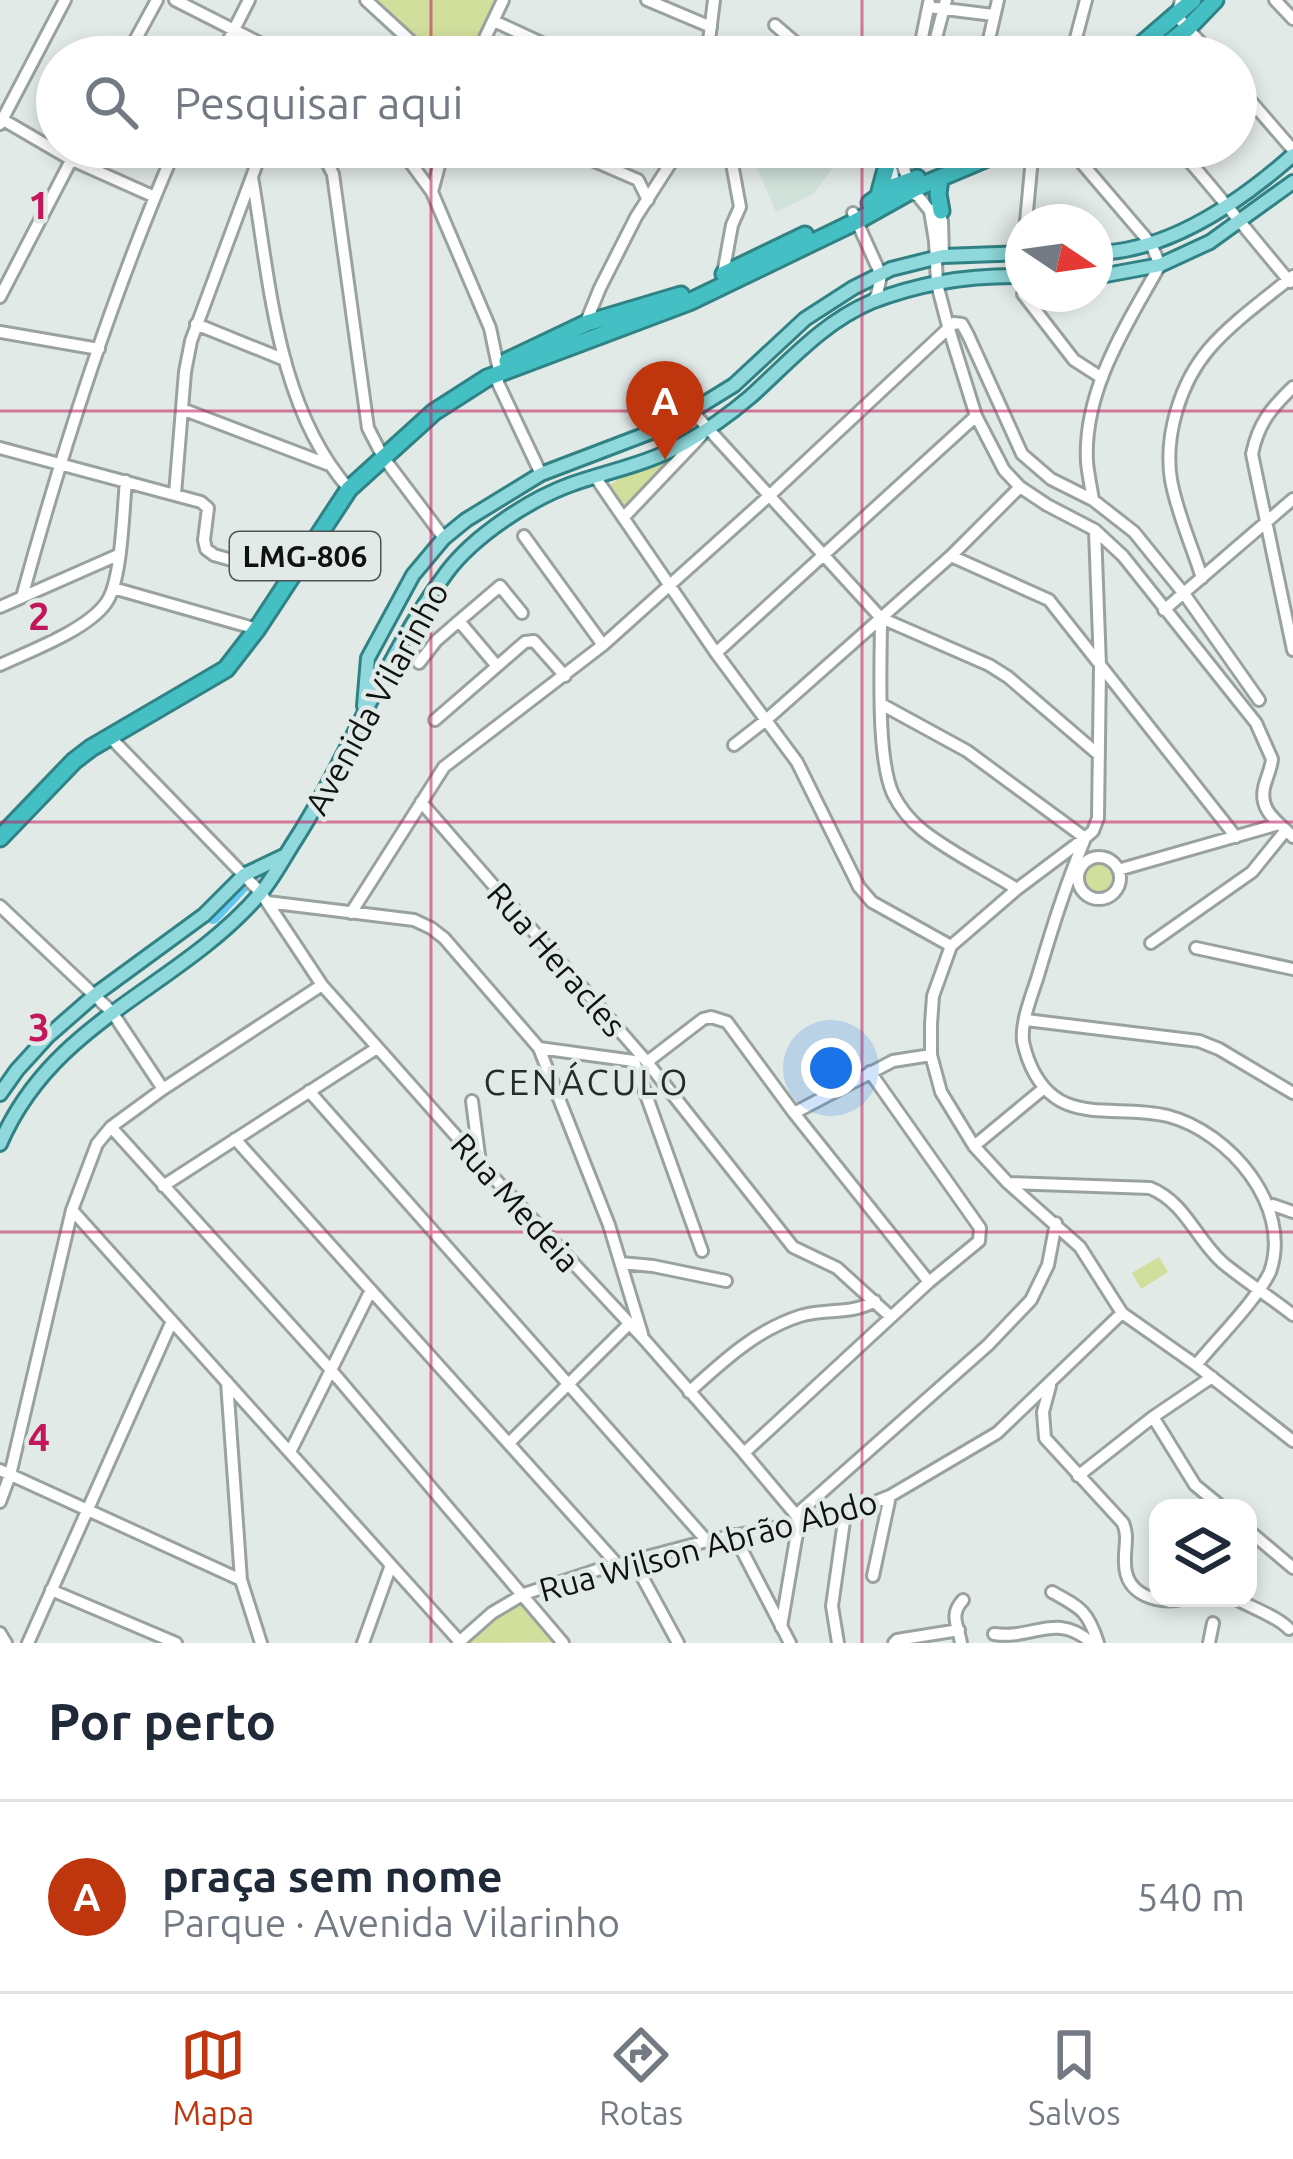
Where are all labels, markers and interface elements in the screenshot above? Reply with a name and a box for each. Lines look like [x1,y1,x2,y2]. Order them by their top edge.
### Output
search box [36,36,1257,168]
icon: search [78,69,144,135]
text: Pesquisar aqui [174,77,463,128]
text: 1 [28,183,50,226]
north arrow [1005,204,1113,312]
pin: A [626,361,704,460]
road number: LMG-806 [230,532,380,580]
street label: Avenida Vilarinho [297,576,455,820]
text: 2 [28,594,50,637]
street label: Rua Heracles [480,875,634,1043]
text: 3 [28,1005,50,1048]
your location [801,1038,861,1098]
district label: CENÁCULO [484,1061,690,1102]
street label: Rua Medeia [444,1125,588,1279]
text: 4 [28,1415,50,1458]
street label: Rua Wilson Abrão Abdo [535,1482,881,1608]
map controls [1149,1499,1257,1607]
button: layers [1149,1499,1257,1607]
text: Por perto [48,1692,276,1750]
text: praça sem nome [162,1850,503,1901]
text: A [73,1875,101,1918]
text: 540 m [1136,1875,1245,1918]
text: Parque · Avenida Vilarinho [162,1901,620,1944]
tab: Mapa [172,2022,254,2131]
tab: Rotas [599,2022,683,2131]
tab: Salvos [1028,2022,1121,2131]

